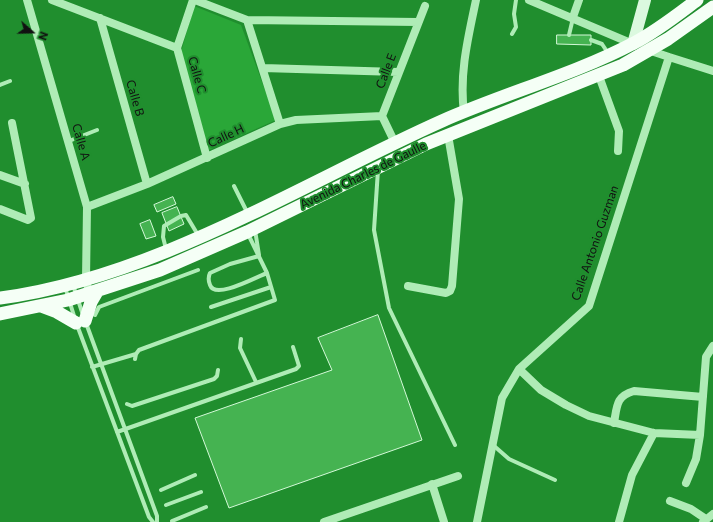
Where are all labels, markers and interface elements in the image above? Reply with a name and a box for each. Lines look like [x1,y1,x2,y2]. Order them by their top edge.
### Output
north arrow [12,12,52,52]
text: N [36,30,51,42]
street label: Calle E [373,51,399,91]
street label: Calle C [185,55,209,95]
street label: Calle B [123,78,147,118]
street label: Calle H [206,121,246,151]
street label: Calle A [69,122,93,162]
street label: Avenida Charles de Gaulle [298,138,428,212]
street label: Calle Antonio Guzman [569,184,621,302]

